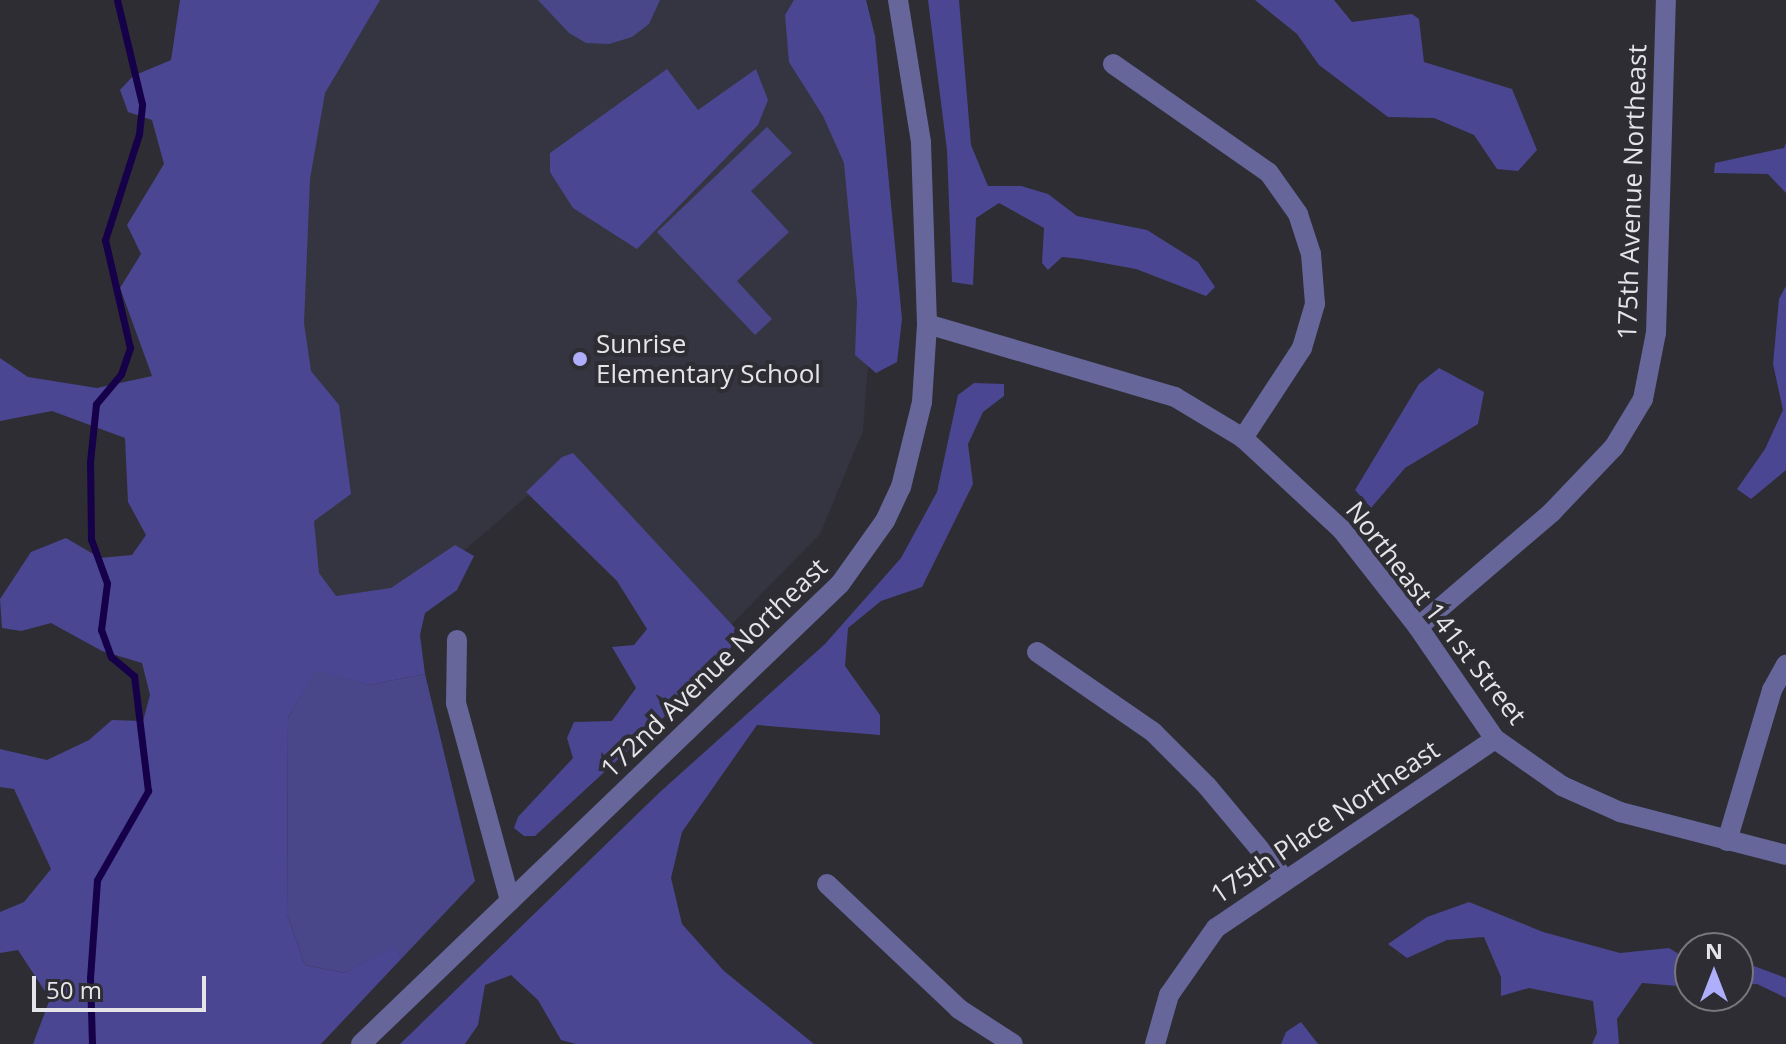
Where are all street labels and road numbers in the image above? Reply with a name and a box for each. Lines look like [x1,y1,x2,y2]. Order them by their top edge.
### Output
street label: 175th Avenue Northeast [1611,44,1653,340]
street label: Northeast 141st Street [1339,495,1533,731]
street label: 172nd Avenue Northeast [594,552,834,784]
street label: 175th Place Northeast [1205,734,1445,910]

